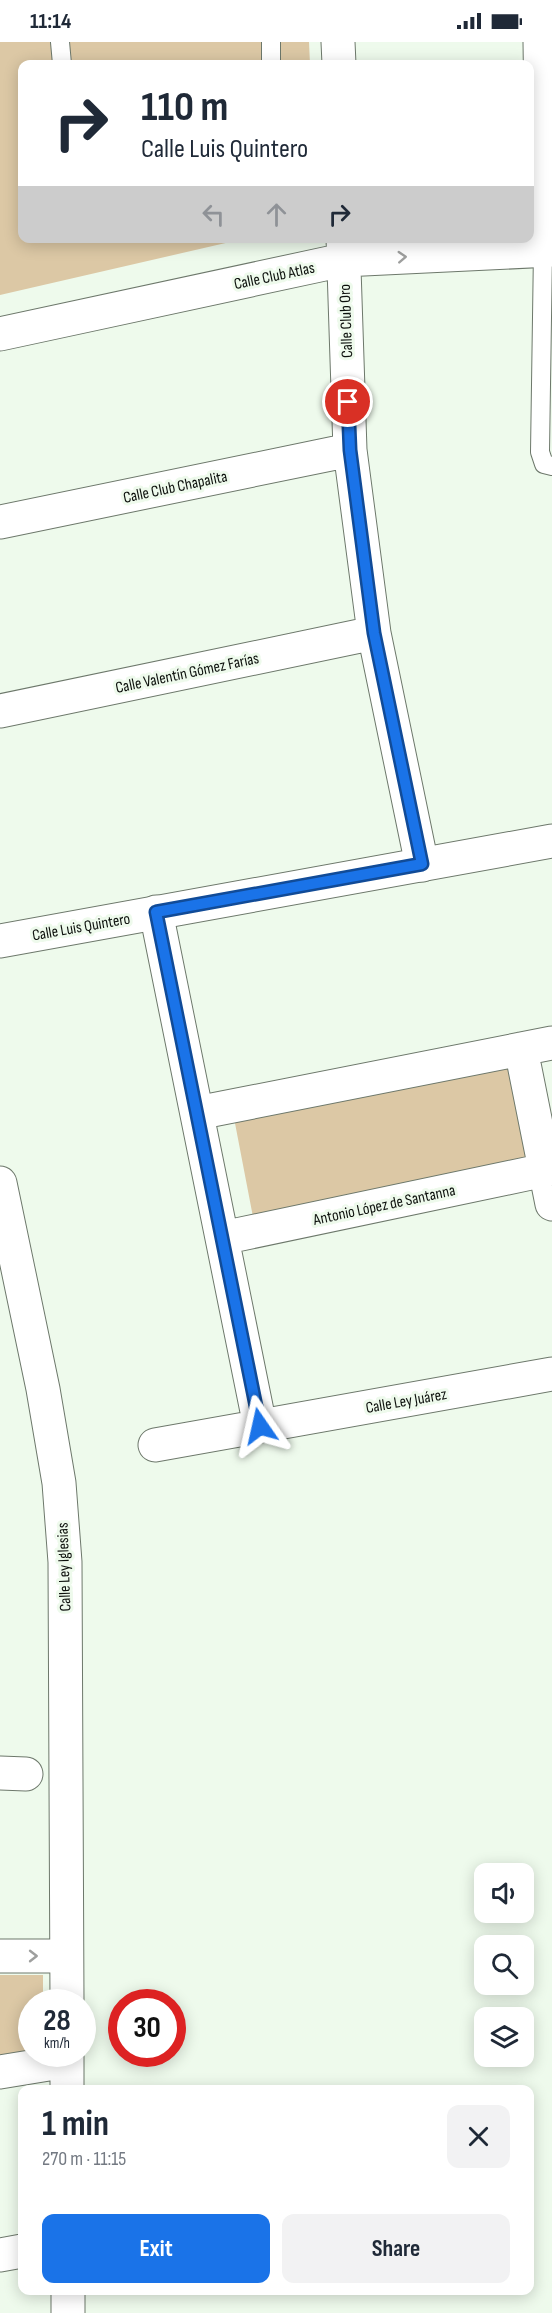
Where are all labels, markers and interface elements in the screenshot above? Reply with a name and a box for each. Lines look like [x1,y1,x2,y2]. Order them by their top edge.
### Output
text: 11:14 [30,8,71,35]
text: 110 m [141,82,228,133]
icon: right [42,84,120,162]
text: Calle Luis Quintero [141,133,308,165]
icon: left [197,198,230,231]
icon: ahead [260,198,293,231]
icon: right [323,198,356,231]
one-way arrow [397,250,406,263]
street label: Calle Club Atlas [232,259,317,294]
street label: Calle Club Oro [336,284,357,358]
pin [322,376,373,427]
icon: arrive [331,385,364,418]
street label: Calle Club Chapalita [122,467,229,508]
street label: Calle Valentín Gómez Farías [114,649,261,698]
street label: Calle Luis Quintero [31,910,132,945]
street label: Antonio López de Santanna [311,1181,457,1230]
street label: Calle Ley Juárez [364,1385,449,1418]
position arrow [228,1394,292,1458]
street label: Calle Ley Iglesias [53,1522,76,1612]
map controls [474,1863,534,2067]
button: sound [474,1863,534,1923]
button: search [474,1935,534,1995]
one-way arrow [29,1950,38,1962]
speed limit sign: 30 [108,1989,186,2067]
text: 28 [43,2003,71,2039]
button: layers [474,2007,534,2067]
text: km/h [44,2034,70,2053]
text: 1 min [42,2103,109,2146]
button: close [447,2105,510,2168]
text: 270 m · 11:15 [42,2147,126,2171]
button: Exit [42,2214,270,2283]
button: Share [282,2214,510,2283]

